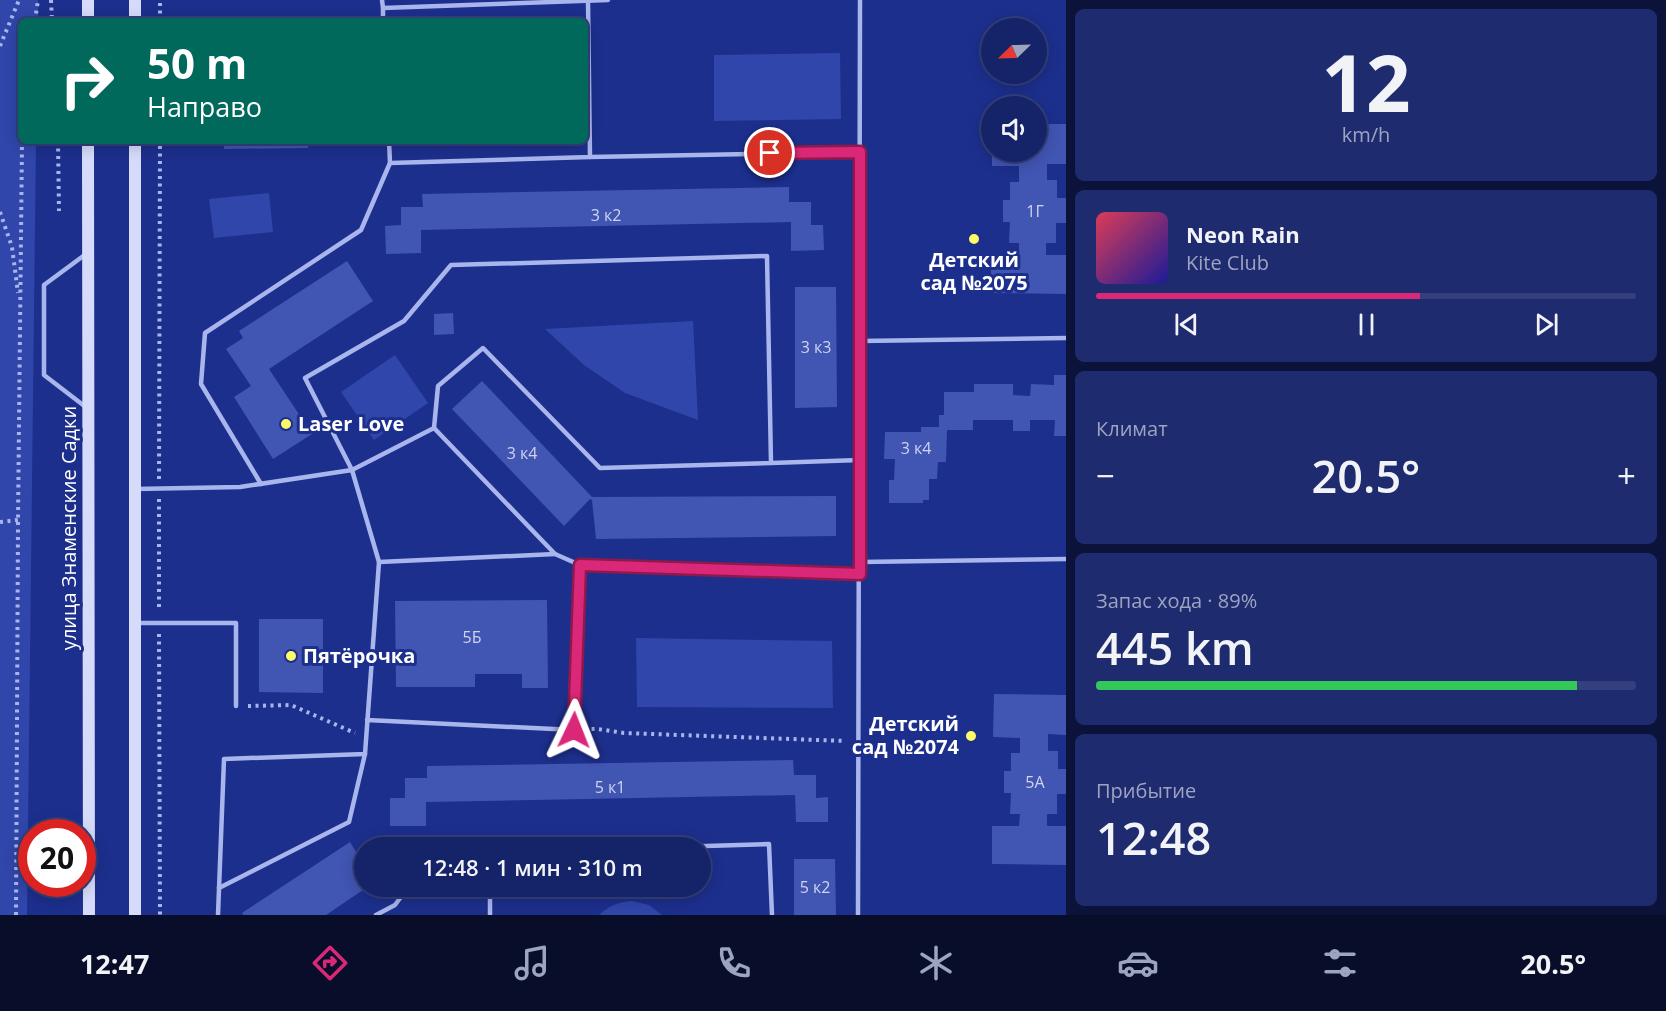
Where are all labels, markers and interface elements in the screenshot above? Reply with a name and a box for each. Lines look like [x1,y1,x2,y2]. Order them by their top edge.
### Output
north arrow [981,18,1047,84]
map controls [981,18,1047,162]
text: 12 [1321,29,1411,135]
text: 50 m [147,34,247,91]
icon: right [48,42,126,120]
text: Направо [147,88,262,125]
button: sound [981,96,1047,162]
text: km/h [1342,121,1390,148]
pin [744,127,795,178]
icon: arrive [753,136,786,169]
house number: 1Г [1026,200,1044,222]
house number: 3 к2 [591,204,621,226]
text: Neon Rain [1186,219,1300,249]
marker: Детский сад №2075 [967,232,981,246]
place label: Детский сад №2075 [920,246,1028,296]
text: Kite Club [1186,249,1269,276]
icon: previous [1170,308,1203,341]
icon: pause [1350,308,1383,341]
icon: next [1530,308,1563,341]
house number: 3 к3 [801,336,831,358]
street label: улица Знаменские Садки [55,406,82,650]
place label: Laser Love [298,410,404,437]
text: Климат [1096,415,1168,442]
marker: Laser Love [279,417,293,431]
house number: 3 к4 [901,437,931,459]
house number: 3 к4 [507,442,537,464]
text: 20.5° [1312,445,1420,506]
text: − [1096,453,1115,498]
text: + [1617,453,1636,498]
text: Запас хода · 89% [1096,587,1257,614]
text: 445 km [1096,617,1254,678]
house number: 5Б [463,626,481,648]
place label: Пятёрочка [303,642,415,669]
marker: Пятёрочка [284,649,298,663]
position arrow [542,698,606,762]
place label: Детский сад №2074 [852,710,960,760]
marker: Детский сад №2074 [964,729,978,743]
house number: 5А [1025,771,1046,793]
house number: 5 к1 [595,776,625,798]
text: Прибытие [1096,777,1196,804]
text: 12:48 [1096,807,1211,868]
speed limit sign: 20 [18,819,96,897]
text: 12:48 · 1 мин · 310 m [422,852,643,882]
house number: 5 к2 [800,876,830,898]
icon: directions [309,942,351,984]
icon: music [511,942,553,984]
icon: phone [713,942,755,984]
icon: climate [915,942,957,984]
icon: car [1117,942,1159,984]
icon: filters [1319,942,1361,984]
text: 12:47 [80,945,149,982]
text: 20.5° [1520,945,1586,982]

